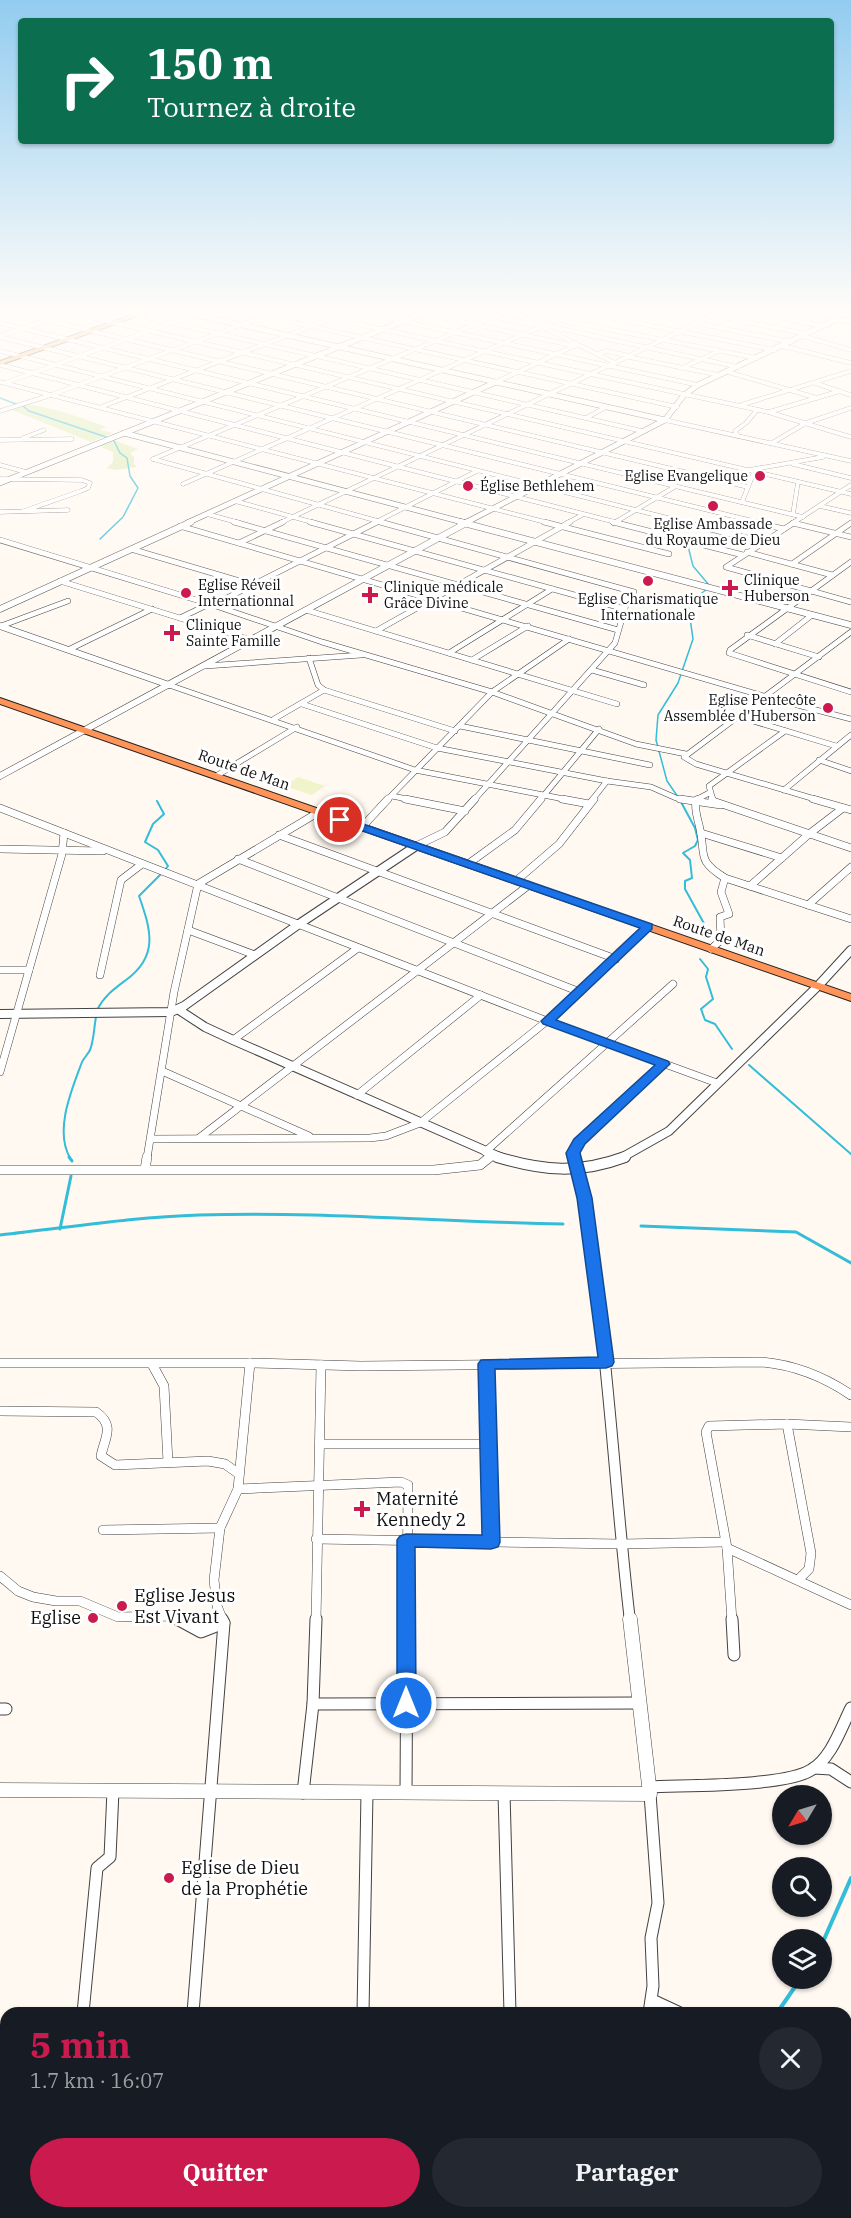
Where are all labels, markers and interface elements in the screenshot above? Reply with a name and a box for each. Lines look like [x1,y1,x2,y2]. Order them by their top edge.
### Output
text: 150 m [147,36,273,91]
icon: right [48,42,126,120]
text: Tournez à droite [147,89,356,124]
place label: Eglise Evangelique [624,467,748,485]
marker: Eglise Evangelique [753,469,767,483]
place label: Église Bethlehem [480,476,595,495]
marker: Église Bethlehem [461,479,475,493]
marker: Eglise Ambassade du Royaume de Dieu [706,499,720,513]
place label: Eglise Ambassade du Royaume de Dieu [646,515,781,549]
place label: Clinique Huberson [744,571,810,605]
marker: Eglise Charismatique Internationale [641,574,655,588]
place label: Eglise Réveil Internationnal [198,576,294,610]
place label: Clinique médicale Grâce Divine [384,578,503,612]
marker: Clinique Huberson [721,579,739,597]
marker: Eglise Réveil Internationnal [179,586,193,600]
marker: Clinique médicale Grâce Divine [361,586,379,604]
place label: Eglise Charismatique Internationale [578,590,718,624]
place label: Clinique Sainte Famille [186,616,280,650]
marker: Clinique Sainte Famille [163,624,181,642]
place label: Eglise Pentecôte Assemblée d'Huberson [664,691,816,725]
marker: Eglise Pentecôte Assemblée d'Huberson [821,701,835,715]
street label: Route de Man [196,745,293,794]
pin [314,794,365,845]
icon: arrive [323,803,356,836]
street label: Route de Man [671,911,768,960]
place label: Maternité Kennedy 2 [376,1487,466,1531]
marker: Maternité Kennedy 2 [353,1500,371,1518]
place label: Eglise Jesus Est Vivant [134,1584,235,1628]
marker: Eglise Jesus Est Vivant [115,1599,129,1613]
place label: Eglise [30,1606,81,1629]
marker: Eglise [86,1611,100,1625]
position arrow [374,1671,438,1735]
north arrow [772,1785,832,1845]
map controls [772,1785,832,1989]
place label: Eglise de Dieu de la Prophétie [181,1856,308,1900]
button: search [772,1857,832,1917]
marker: Eglise de Dieu de la Prophétie [162,1871,176,1885]
button: layers [772,1929,832,1989]
text: 5 min [30,2021,131,2068]
button: close [759,2027,822,2090]
text: 1.7 km · 16:07 [30,2067,164,2094]
button: Quitter [30,2138,420,2207]
button: Partager [432,2138,822,2207]

